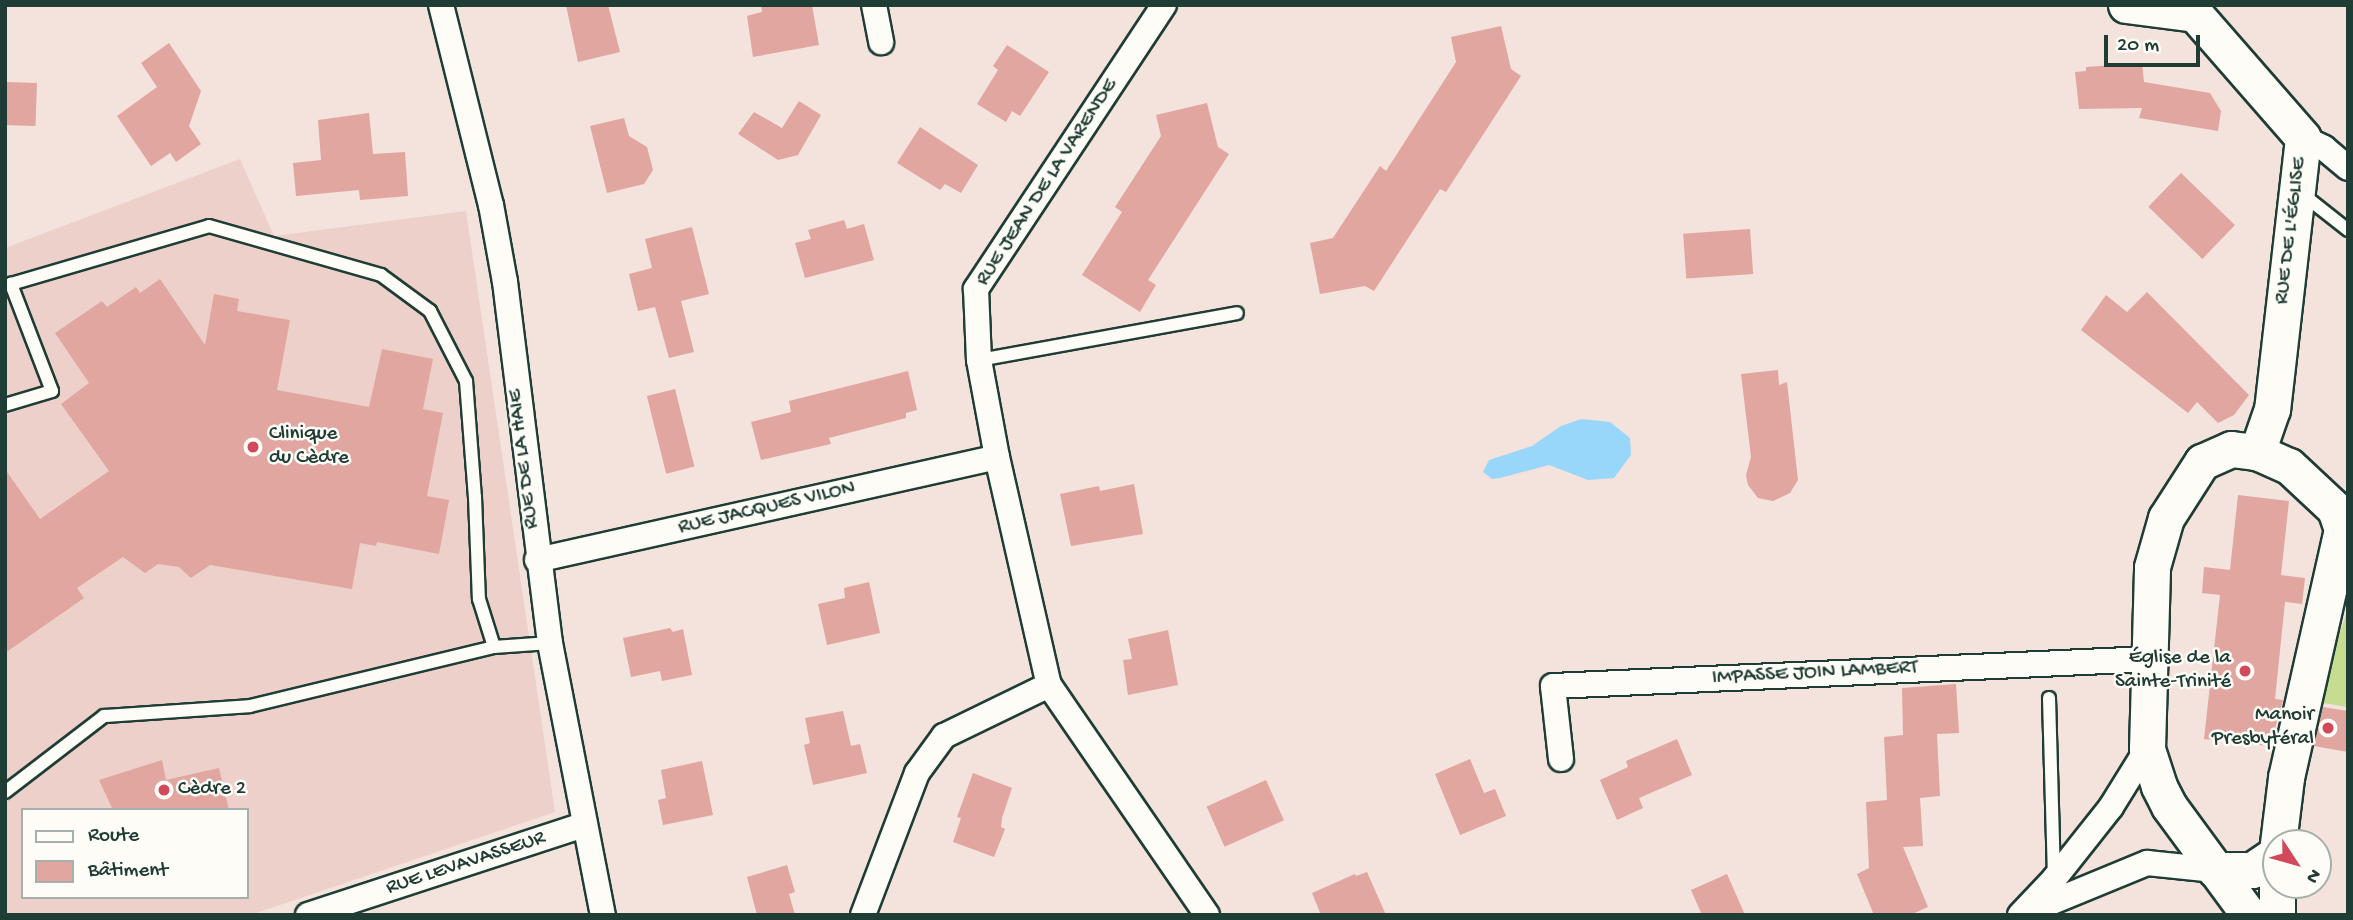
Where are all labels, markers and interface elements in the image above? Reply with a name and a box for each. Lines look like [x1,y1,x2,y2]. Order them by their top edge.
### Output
scale bar [2108,21,2204,65]
text: 20 m [2117,34,2159,59]
street label: RUE JEAN DE LA VARENDE [972,75,1124,291]
street label: RUE DE L'ÉGLISE [2270,156,2314,306]
street label: RUE DE LA HAIE [504,388,546,530]
place label: Clinique du Cèdre [269,422,349,472]
marker: Clinique du Cèdre [243,437,263,457]
street label: RUE JACQUES VILON [676,476,858,542]
place label: Église de la Sainte-Trinité [2115,646,2231,696]
street label: IMPASSE JOIN LAMBERT [1711,656,1919,692]
marker: Église de la Sainte-Trinité [2237,663,2253,679]
place label: Manoir Presbytéral [2212,703,2314,753]
marker: Manoir Presbytéral [2320,720,2336,736]
place label: Cèdre 2 [178,777,246,803]
marker: Cèdre 2 [156,782,172,798]
legend [21,808,248,899]
text: Route [88,824,139,849]
street label: RUE LEVAVASSEUR [383,826,549,902]
north arrow [2262,829,2332,899]
text: Bâtiment [88,859,168,884]
text: N [2300,864,2326,887]

